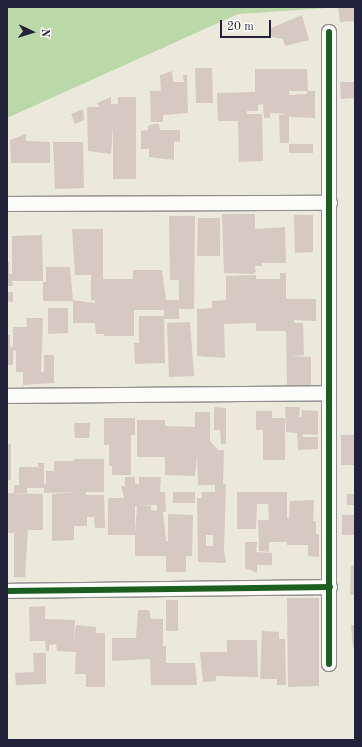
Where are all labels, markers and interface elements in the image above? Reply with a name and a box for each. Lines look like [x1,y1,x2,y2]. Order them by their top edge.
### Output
north arrow [12,12,52,52]
scale bar [222,12,273,38]
text: 20 m [227,21,254,33]
text: N [39,28,50,37]

